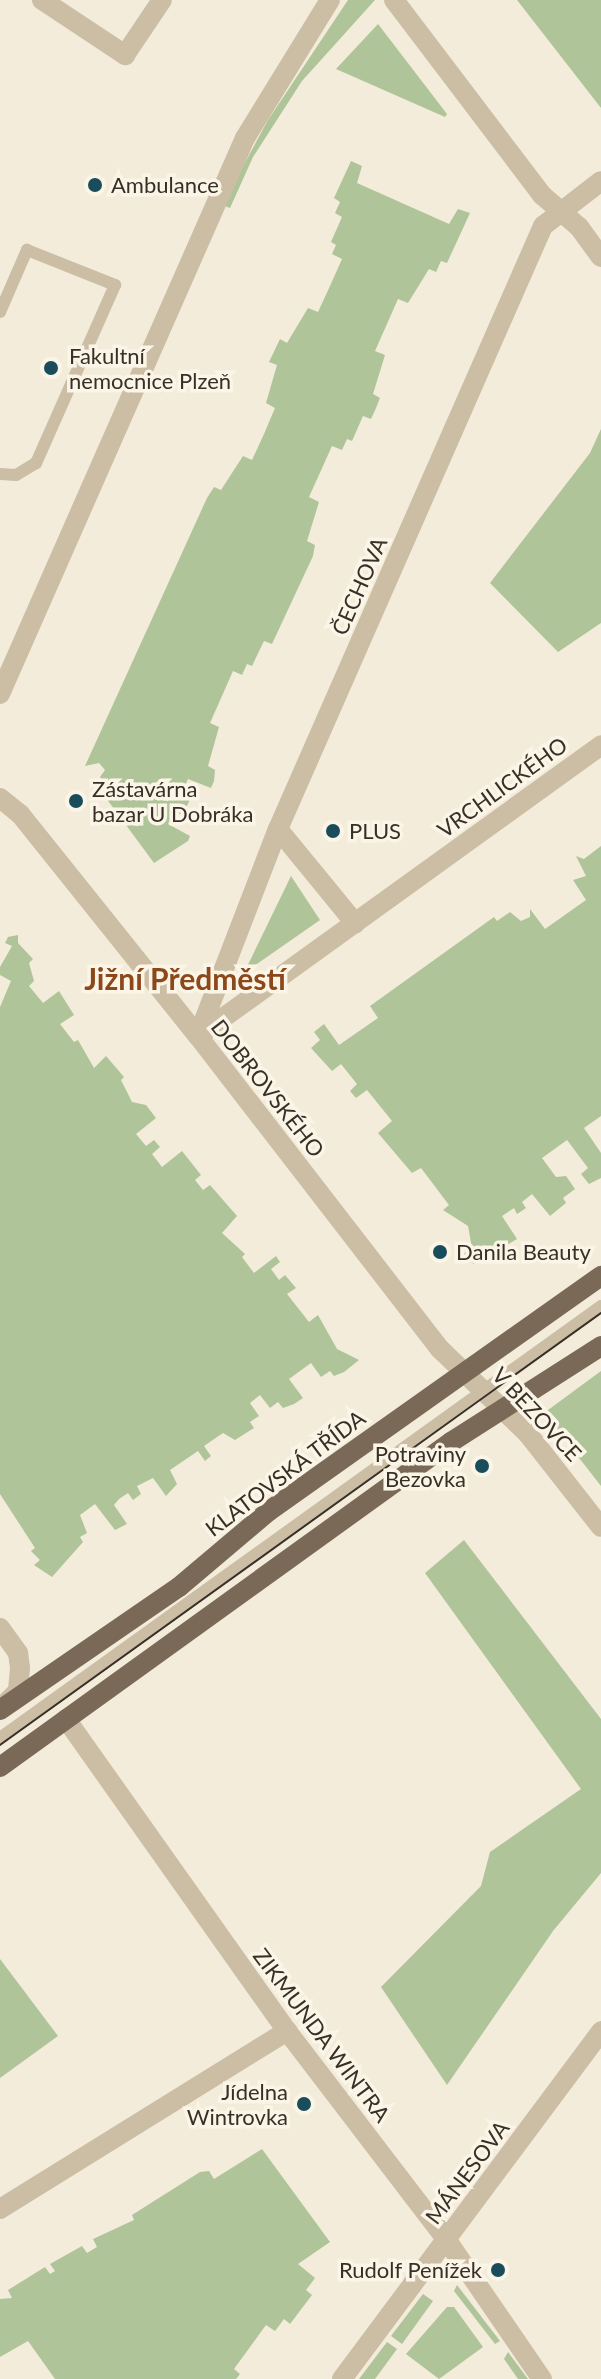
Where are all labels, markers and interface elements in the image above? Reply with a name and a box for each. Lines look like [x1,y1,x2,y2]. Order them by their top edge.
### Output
place label: Ambulance [111,172,219,198]
marker: Ambulance [86,176,104,194]
place label: Fakultní nemocnice Plzeň [69,342,231,394]
marker: Fakultní nemocnice Plzeň [40,357,62,379]
street label: ČECHOVA [326,533,392,639]
street label: VRCHLICKÉHO [432,731,572,843]
place label: Zástavárna bazar U Dobráka [92,775,254,826]
marker: Zástavárna bazar U Dobráka [67,792,85,810]
place label: PLUS [349,818,401,844]
marker: PLUS [324,822,342,840]
district label: Jižní Předměstí [84,960,286,996]
street label: DOBROVSKÉHO [206,1014,330,1162]
place label: Danila Beauty [456,1239,591,1265]
marker: Danila Beauty [431,1243,449,1261]
street label: V BEZOVCE [487,1361,587,1467]
street label: KLATOVSKÁ TŘÍDA [199,1404,371,1542]
place label: Potraviny Bezovka [375,1440,466,1492]
marker: Potraviny Bezovka [473,1457,491,1475]
street label: ZIKMUNDA WINTRA [248,1943,396,2127]
place label: Jídelna Wintrovka [187,2078,288,2130]
marker: Jídelna Wintrovka [295,2095,313,2113]
street label: MÁNESOVA [420,2115,514,2229]
place label: Rudolf Penížek [339,2257,482,2283]
marker: Rudolf Penížek [489,2261,507,2279]

